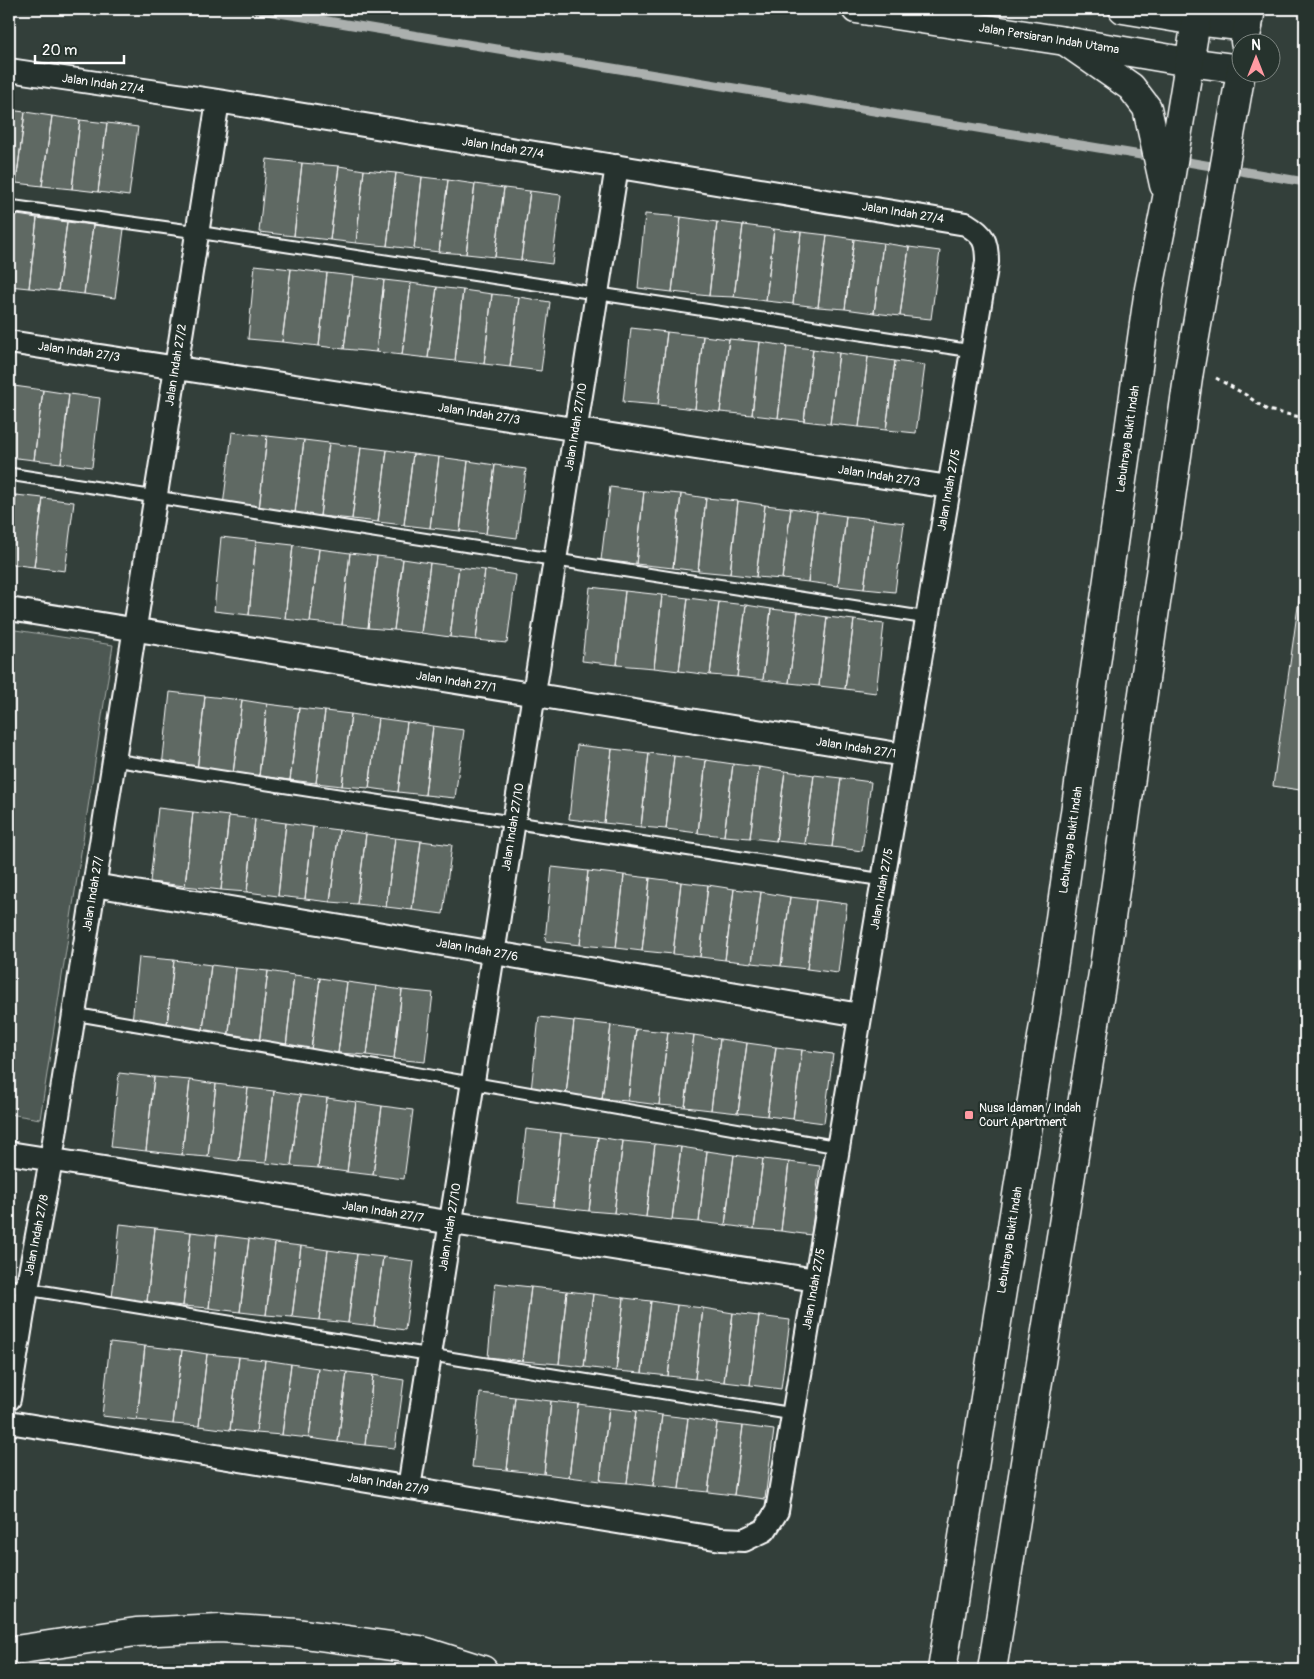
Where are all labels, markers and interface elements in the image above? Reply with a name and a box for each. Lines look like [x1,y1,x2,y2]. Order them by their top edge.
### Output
street label: Jalan Persiaran Indah Utama [978,20,1121,58]
scale bar [35,32,124,64]
north arrow [1232,32,1282,82]
text: N [1251,37,1261,54]
text: 20 m [42,41,77,60]
street label: Jalan Indah 27/4 [61,71,145,97]
street label: Jalan Indah 27/4 [461,134,545,162]
street label: Jalan Indah 27/4 [861,199,945,227]
street label: Jalan Indah 27/2 [162,323,190,407]
street label: Jalan Indah 27/3 [37,339,121,365]
street label: Jalan Indah 27/10 [562,382,590,472]
street label: Lebuhraya Bukit Indah [1113,384,1143,494]
street label: Jalan Indah 27/3 [437,400,521,428]
street label: Jalan Indah 27/5 [934,448,964,532]
street label: Jalan Indah 27/3 [837,462,921,490]
street label: Jalan Indah 27/1 [415,668,497,696]
street label: Jalan Indah 27/1 [815,734,897,762]
street label: Jalan Indah 27/10 [499,782,527,872]
street label: Lebuhraya Bukit Indah [1056,785,1086,895]
street label: Jalan Indah 27/5 [867,847,897,931]
street label: Jalan Indah 27/ [80,855,106,933]
street label: Jalan Indah 27/6 [435,935,519,965]
place label: Nusa Idaman / Indah Court Apartment [979,1101,1081,1130]
marker: Nusa Idaman / Indah Court Apartment [963,1109,975,1121]
street label: Jalan Indah 27/10 [436,1182,464,1272]
street label: Lebuhraya Bukit Indah [994,1185,1026,1295]
street label: Jalan Indah 27/8 [22,1193,52,1277]
street label: Jalan Indah 27/7 [341,1198,425,1226]
street label: Jalan Indah 27/5 [799,1247,829,1331]
street label: Jalan Indah 27/9 [346,1470,430,1498]

